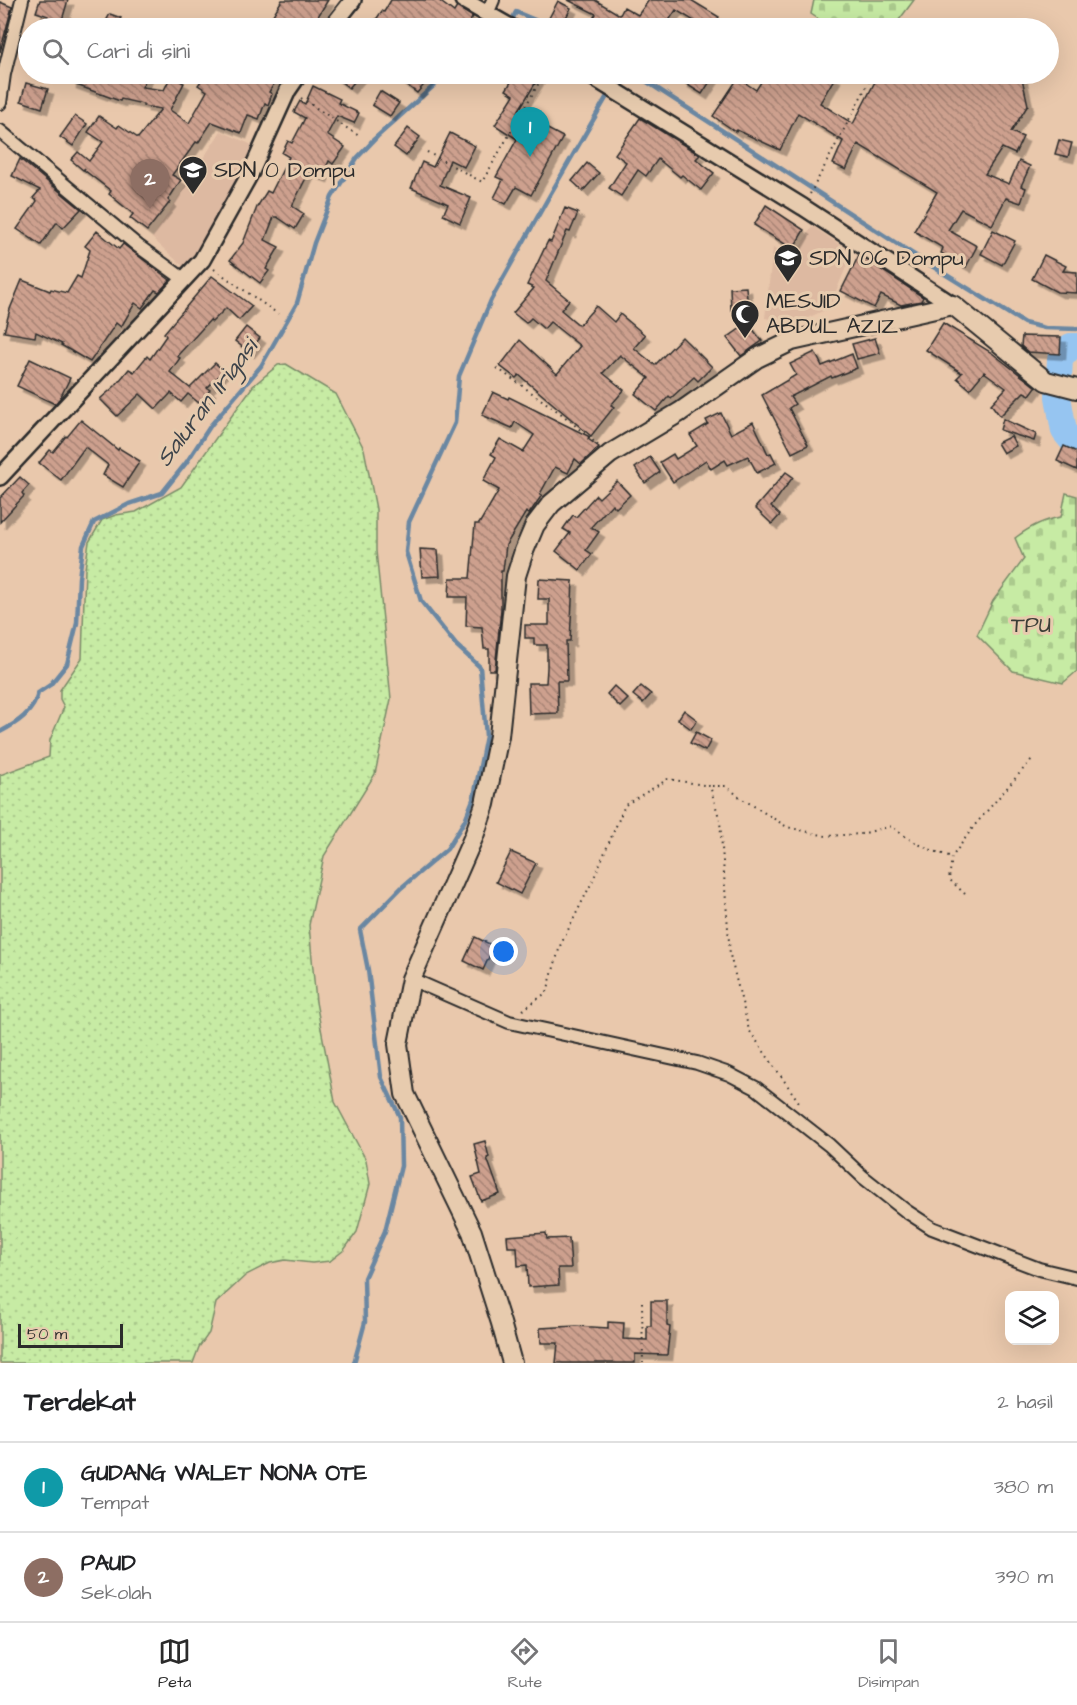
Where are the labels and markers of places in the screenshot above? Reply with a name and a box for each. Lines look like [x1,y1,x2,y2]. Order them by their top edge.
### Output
pin: 1 [510,108,550,157]
school or university icon: SDN 0 Dompu [177,154,209,196]
place label: SDN 0 Dompu [214,155,355,186]
pin: 2 [130,160,170,209]
school or university icon: SDN 06 Dompu [772,242,804,284]
place label: SDN 06 Dompu [809,243,964,274]
place label: MESJID ABDUL AZIZ [766,286,898,342]
mosque icon: MESJID ABDUL AZIZ [729,298,761,340]

